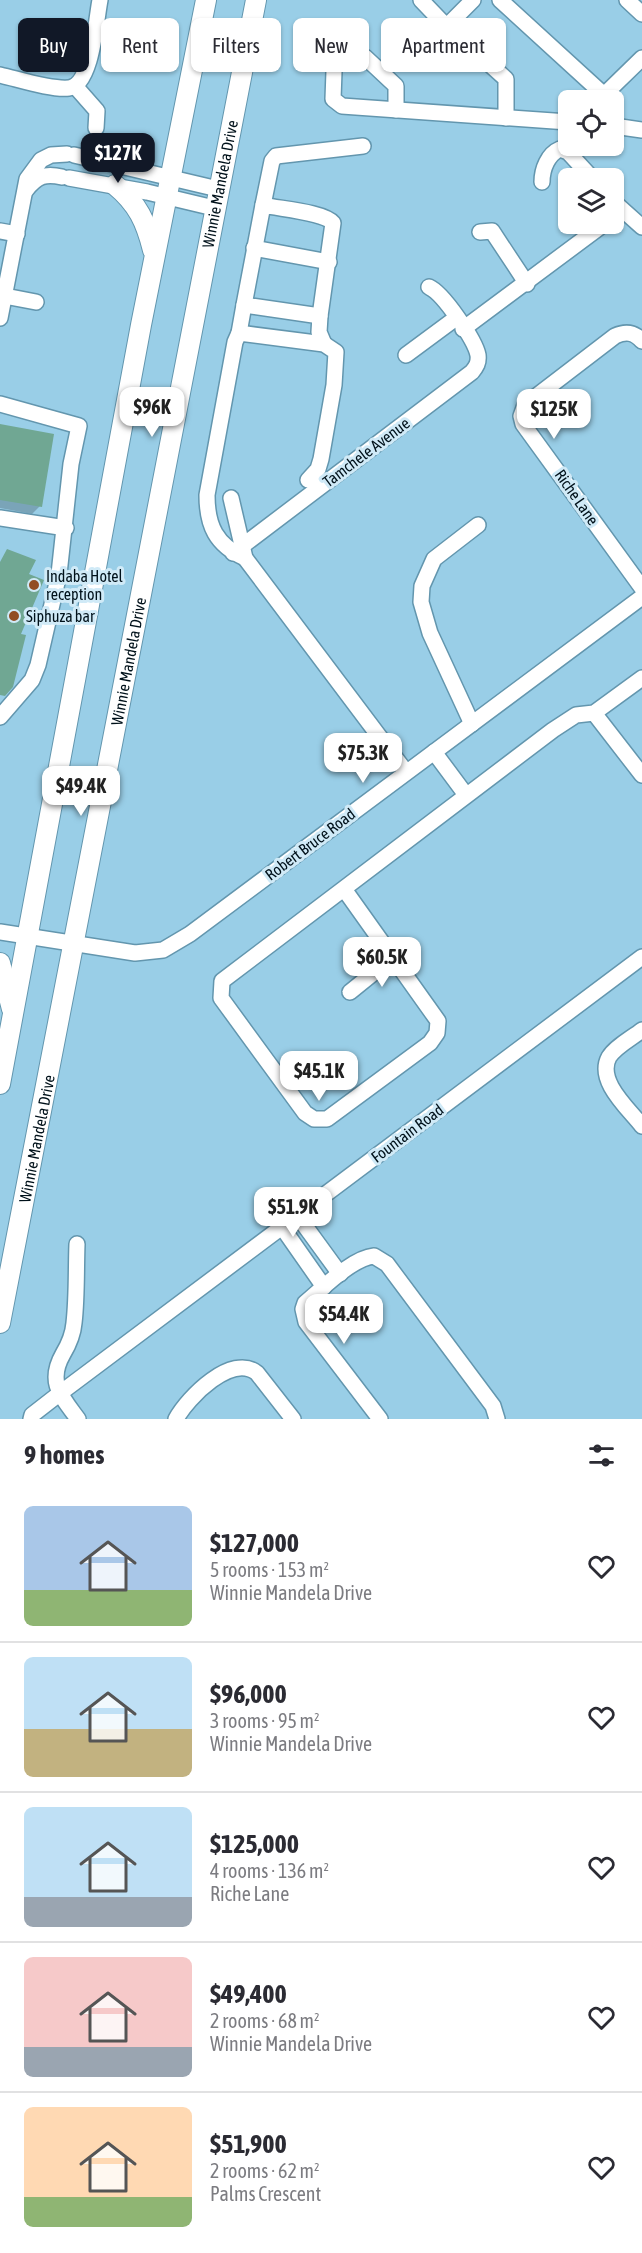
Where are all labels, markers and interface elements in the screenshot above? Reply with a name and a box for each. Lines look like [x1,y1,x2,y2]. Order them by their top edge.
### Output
chip: Buy [18,18,89,72]
chip: Rent [101,18,179,72]
chip: Filters [191,18,281,72]
chip: New [293,18,369,72]
chip: Apartment [381,18,506,72]
map controls [558,90,624,234]
button: locate [558,90,624,156]
street label: Winnie Mandela Drive [198,119,241,249]
pin: $127K [76,133,160,184]
text: $127K [95,141,141,164]
button: layers [558,168,624,234]
pin: $96K [116,387,188,438]
pin: $125K [512,389,596,440]
text: $96K [134,395,171,418]
text: $125K [531,397,577,420]
street label: Tamchele Avenue [319,414,413,490]
street label: Riche Lane [551,466,603,528]
place label: Indaba Hotel reception [46,567,124,604]
marker: Indaba Hotel reception [27,578,41,592]
street label: Winnie Mandela Drive [107,596,149,727]
place label: Siphuza bar [26,607,95,626]
marker: Siphuza bar [7,609,21,623]
pin: $75.3K [314,733,412,784]
text: $75.3K [338,741,388,764]
pin: $49.4K [32,766,130,817]
text: $49.4K [56,774,106,797]
street label: Robert Bruce Road [262,804,358,884]
pin: $60.5K [333,937,431,988]
text: $60.5K [357,945,407,968]
pin: $45.1K [270,1051,368,1102]
text: $45.1K [294,1059,344,1082]
street label: Winnie Mandela Drive [15,1073,58,1204]
street label: Fountain Road [367,1100,447,1166]
pin: $51.9K [244,1187,342,1238]
text: $51.9K [268,1195,318,1218]
pin: $54.4K [295,1294,393,1345]
text: $54.4K [319,1302,369,1325]
icon: filters [585,1439,618,1472]
text: 9 homes [24,1440,104,1470]
text: $127,000 [210,1528,299,1558]
icon: home [72,1530,144,1602]
icon: heart [585,1550,618,1583]
text: 5 rooms · 153 m² [210,1558,329,1581]
text: Winnie Mandela Drive [210,1581,372,1604]
text: $96,000 [210,1679,287,1709]
icon: home [72,1681,144,1753]
icon: heart [585,1701,618,1734]
text: 3 rooms · 95 m² [210,1709,320,1732]
text: Winnie Mandela Drive [210,1732,372,1755]
text: $125,000 [210,1829,299,1859]
icon: home [72,1831,144,1903]
icon: heart [585,1851,618,1884]
text: 4 rooms · 136 m² [210,1859,329,1882]
text: Riche Lane [210,1882,289,1905]
text: $49,400 [210,1979,287,2009]
icon: home [72,1981,144,2053]
icon: heart [585,2001,618,2034]
text: 2 rooms · 68 m² [210,2009,320,2032]
text: Winnie Mandela Drive [210,2032,372,2055]
text: $51,900 [210,2129,287,2159]
icon: home [72,2131,144,2203]
icon: heart [585,2151,618,2184]
text: 2 rooms · 62 m² [210,2159,320,2182]
text: Palms Crescent [210,2182,321,2205]

